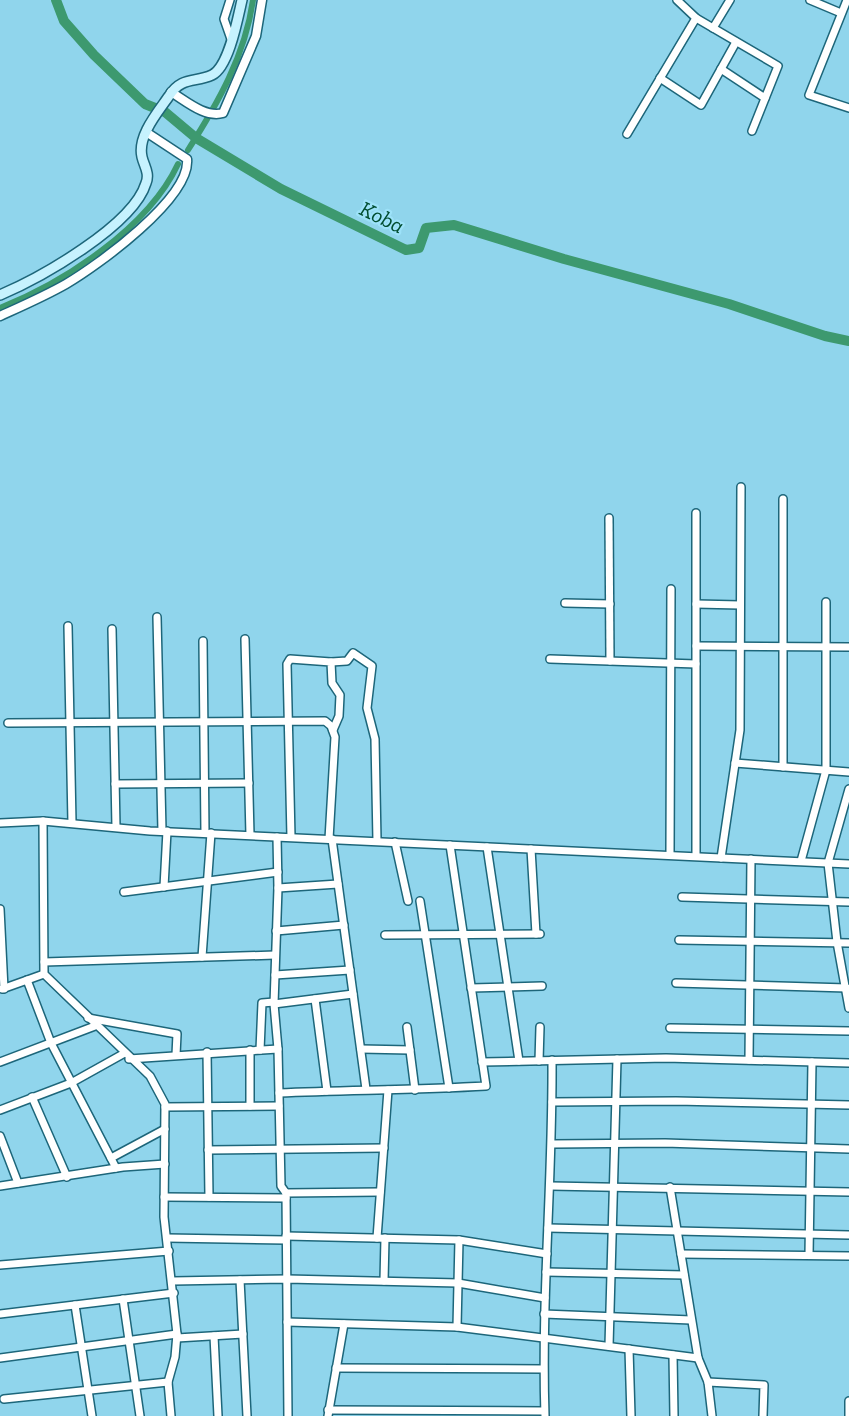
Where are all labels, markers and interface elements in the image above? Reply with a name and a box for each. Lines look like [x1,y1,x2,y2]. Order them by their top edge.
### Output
water label: Koba [355,195,409,239]

